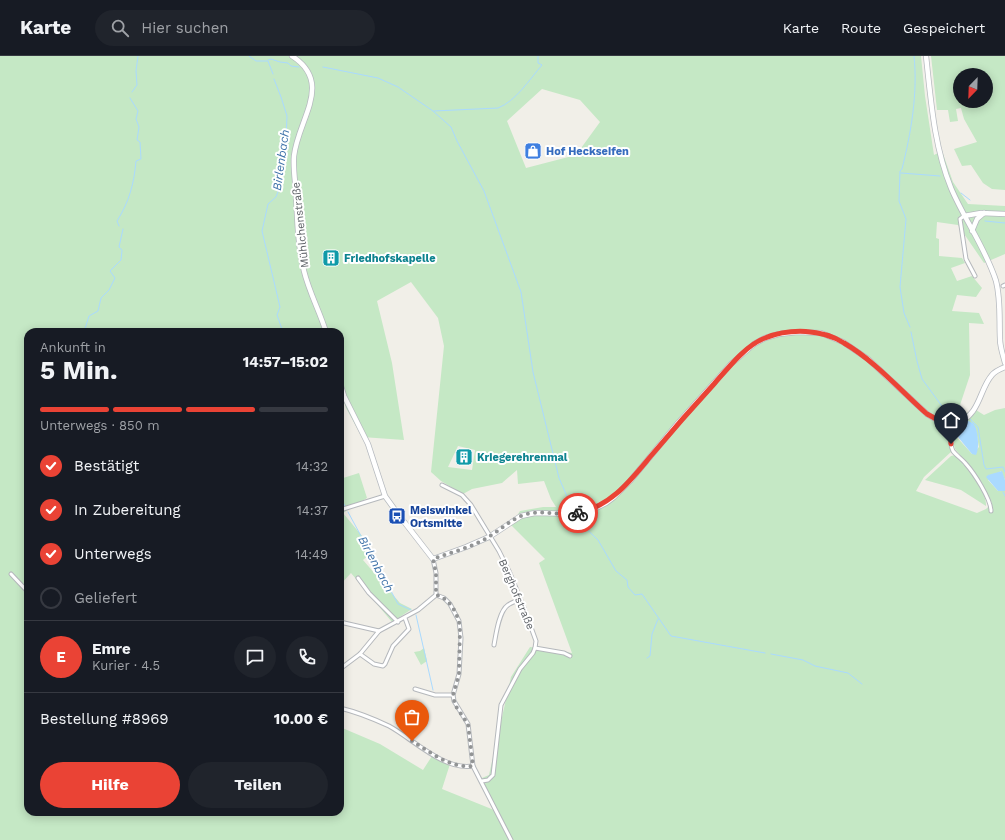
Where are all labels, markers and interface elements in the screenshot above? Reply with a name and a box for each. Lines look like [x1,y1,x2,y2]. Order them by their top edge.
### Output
search box [95,10,375,46]
text: Karte [20,16,71,39]
icon: search [109,17,131,39]
text: Hier suchen [141,19,229,37]
text: Karte [783,20,819,36]
text: Route [841,20,881,36]
text: Gespeichert [903,20,985,36]
north arrow [953,68,993,108]
map controls [953,68,993,108]
water label: Birlenbach [270,129,292,191]
shop icon: Hof Heckseifen [523,141,543,161]
place label: Hof Heckseifen [546,145,629,158]
street label: Mühlchenstraße [290,181,311,269]
building icon: Friedhofskapelle [321,248,341,268]
place label: Friedhofskapelle [344,252,436,265]
text: Ankunft in [40,340,106,355]
text: 14:57–15:02 [243,353,328,371]
text: 5 Min. [40,355,117,385]
pin [934,403,968,444]
icon: home [940,409,962,431]
text: Unterwegs · 850 m [40,418,160,433]
building icon: Kriegerehrenmal [454,447,474,467]
place label: Kriegerehrenmal [477,451,568,464]
icon: check [40,455,62,477]
text: Bestätigt [74,457,139,475]
text: 14:32 [296,459,328,474]
courier [558,493,598,533]
icon: check [40,499,62,521]
text: In Zubereitung [74,501,181,519]
icon: bike [567,502,589,524]
text: 14:37 [297,503,328,518]
place label: Meiswinkel Ortsmitte [410,504,472,530]
bus stop icon: Meiswinkel Ortsmitte [387,506,407,526]
water label: Birlenbach [355,534,397,594]
icon: check [40,543,62,565]
text: Unterwegs [74,545,152,563]
text: 14:49 [295,547,328,562]
street label: Berghofstraße [496,557,537,631]
text: Geliefert [74,589,137,607]
button: chat [234,636,276,678]
button: phone [286,636,328,678]
text: Emre [92,640,131,658]
text: E [56,648,66,666]
text: Kurier · 4.5 [92,658,160,673]
pin [395,700,429,741]
icon: bag [401,706,423,728]
text: Bestellung #8969 [40,710,169,728]
text: 10.00 € [274,710,328,728]
button: Hilfe [40,762,180,808]
button: Teilen [188,762,328,808]

